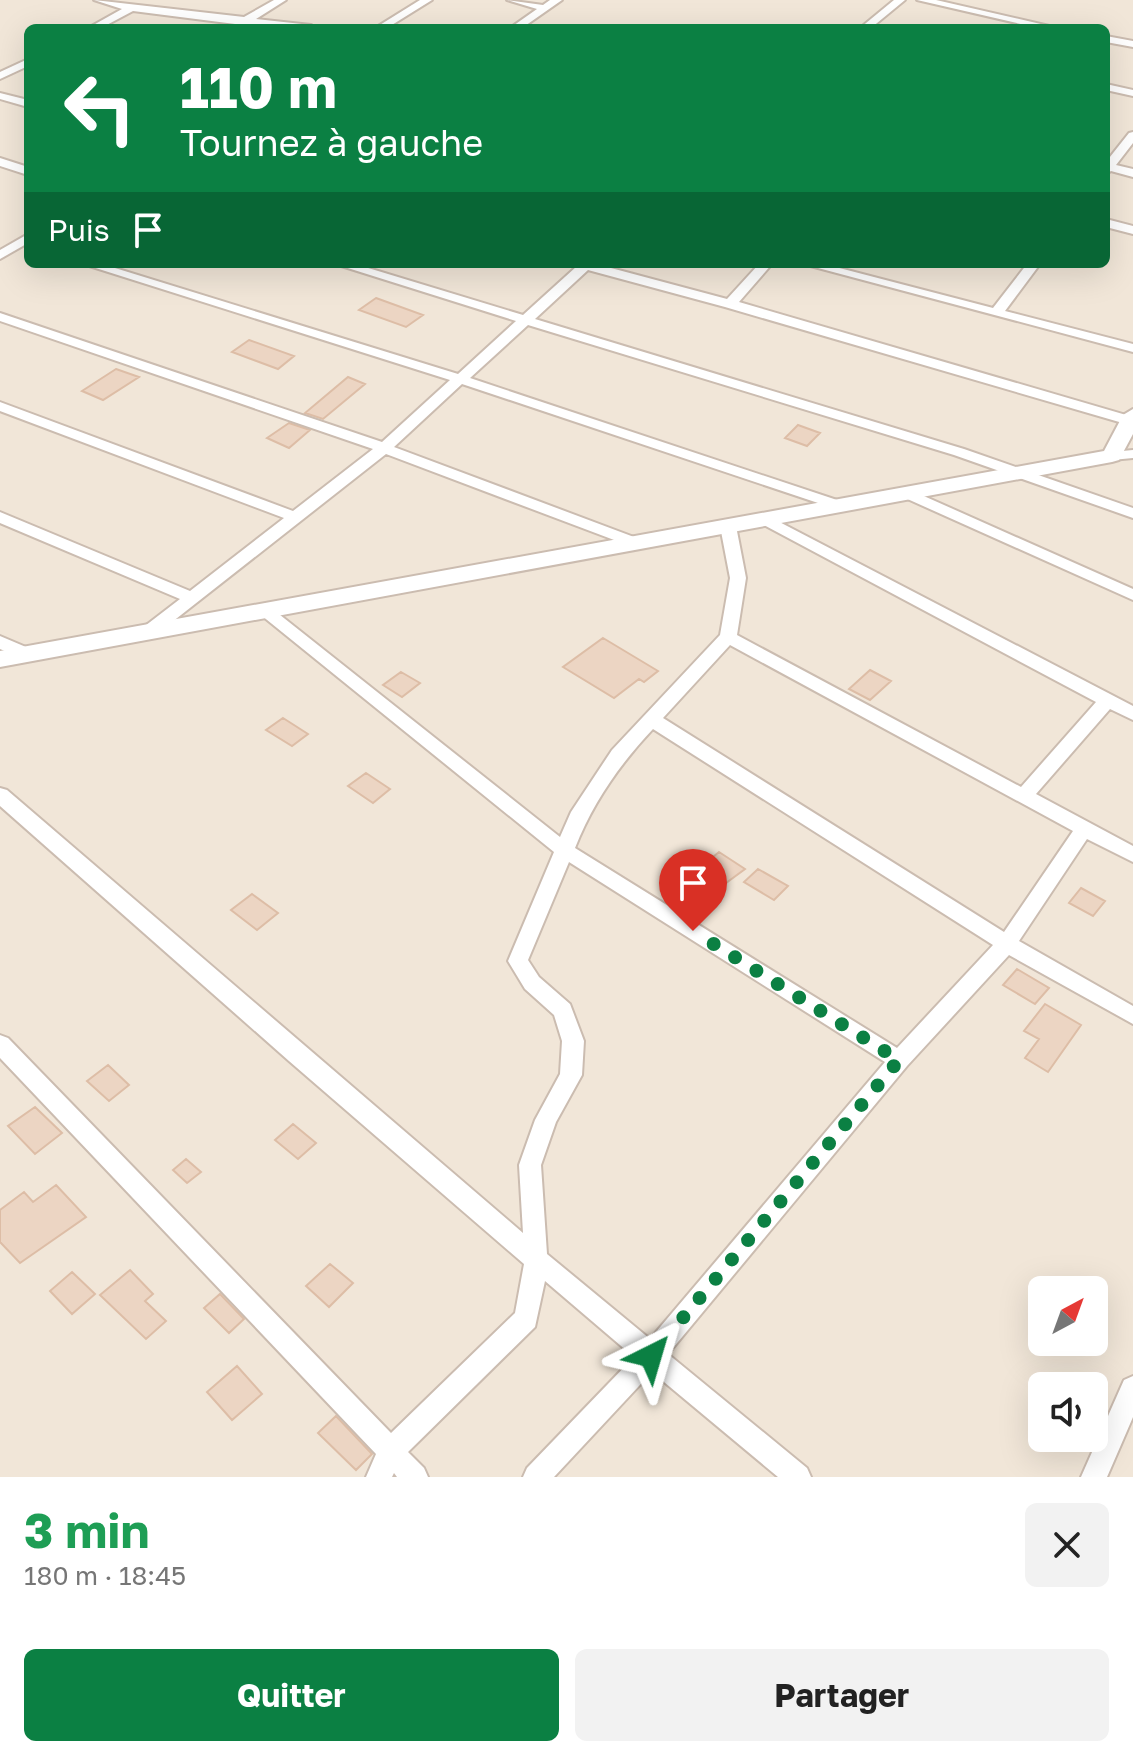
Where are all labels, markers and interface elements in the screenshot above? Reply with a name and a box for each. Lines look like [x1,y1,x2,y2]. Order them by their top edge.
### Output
text: 110 m [180,53,337,120]
icon: left [48,56,152,160]
text: Tournez à gauche [180,121,483,164]
icon: arrive [126,208,170,252]
text: Puis [48,212,110,248]
pin [659,849,727,931]
icon: arrive [671,861,715,905]
north arrow [1028,1276,1108,1356]
map controls [1028,1276,1108,1452]
position arrow [609,1314,693,1398]
button: sound [1028,1372,1108,1452]
text: 3 min [24,1501,149,1559]
button: close [1025,1503,1109,1587]
text: 180 m · 18:45 [24,1560,186,1591]
button: Quitter [24,1649,559,1741]
button: Partager [575,1649,1109,1741]

